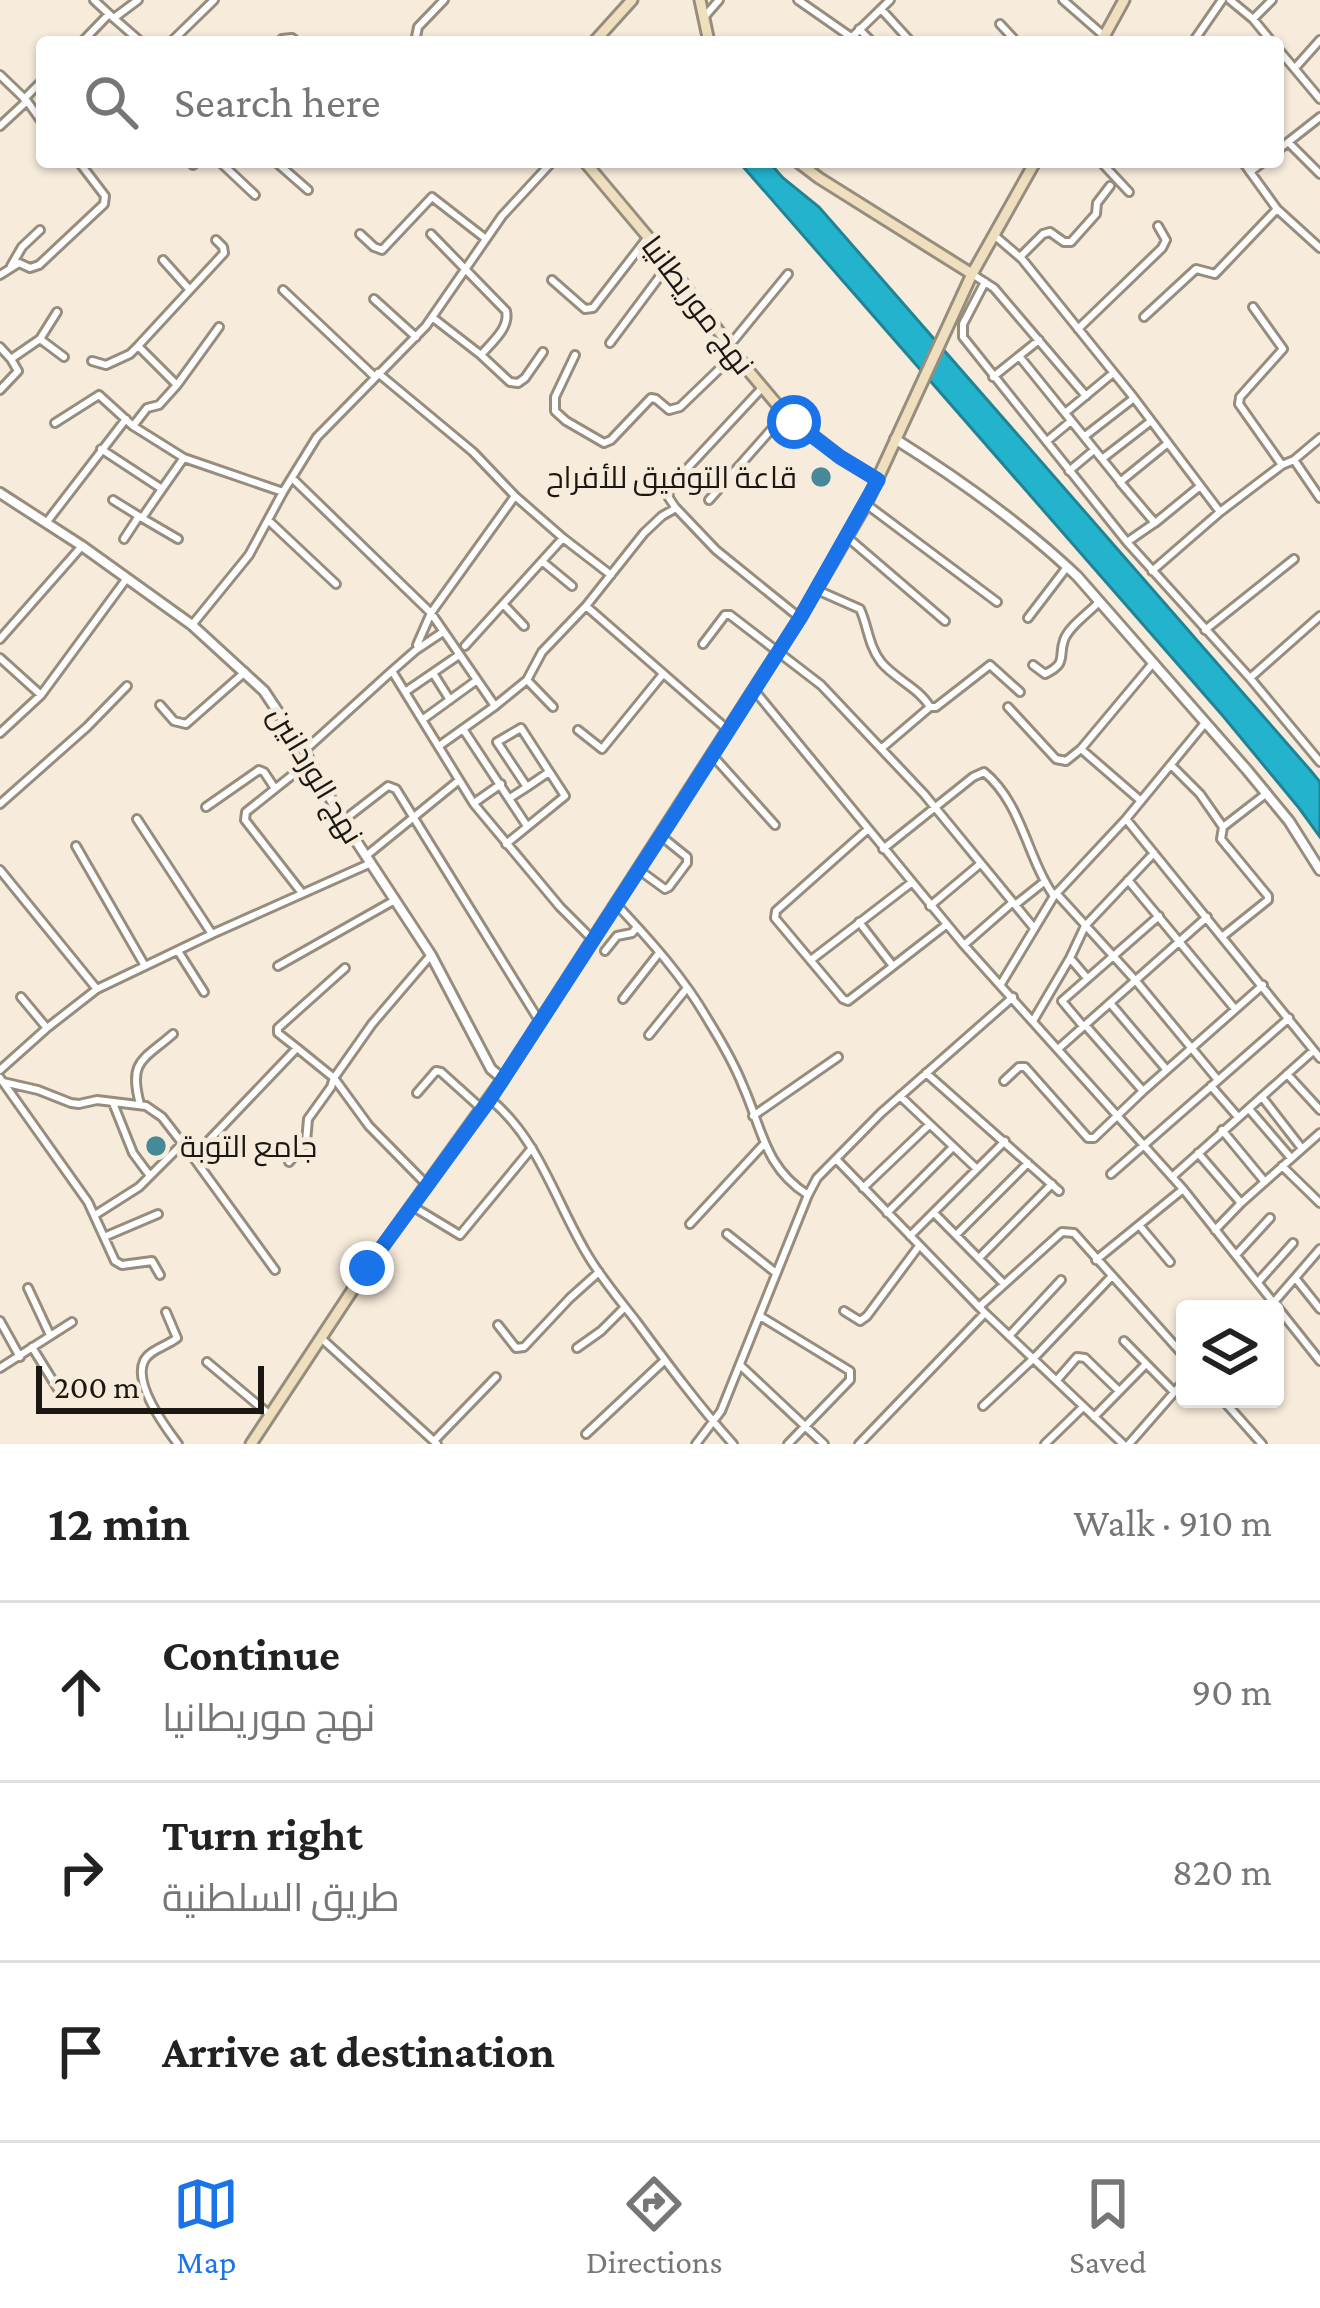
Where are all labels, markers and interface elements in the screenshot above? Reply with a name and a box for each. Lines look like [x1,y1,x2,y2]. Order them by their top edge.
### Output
search box [36,36,1284,168]
icon: search [78,69,144,135]
text: Search here [174,77,381,127]
street label: نهج موريطانيا [632,230,761,383]
route start [767,395,821,449]
place label: قاعة التوفيق للأفراح [546,461,797,498]
marker: قاعة التوفيق للأفراح [808,464,834,490]
street label: نهج الوردانين [259,700,370,852]
place label: جامع التوبة [180,1130,317,1167]
marker: جامع التوبة [143,1133,169,1159]
route end [340,1241,394,1295]
map controls [1176,1300,1284,1408]
button: layers [1176,1300,1284,1408]
scale bar [36,1360,264,1413]
text: 200 m [54,1368,140,1405]
text: 12 min [48,1494,190,1551]
text: Walk · 910 m [1074,1501,1272,1544]
text: Continue [162,1630,340,1680]
icon: ahead [48,1659,114,1725]
text: 90 m [1191,1670,1272,1713]
text: نهج موريطانيا [162,1696,375,1739]
text: Turn right [162,1810,363,1860]
icon: right [48,1839,114,1905]
text: 820 m [1172,1850,1272,1893]
text: طريق السلطنية [162,1876,400,1919]
icon: arrive [48,2019,114,2085]
text: Arrive at destination [162,2027,555,2077]
tab: Map [173,2171,239,2280]
tab: Directions [586,2171,723,2280]
tab: Saved [1069,2171,1147,2280]

